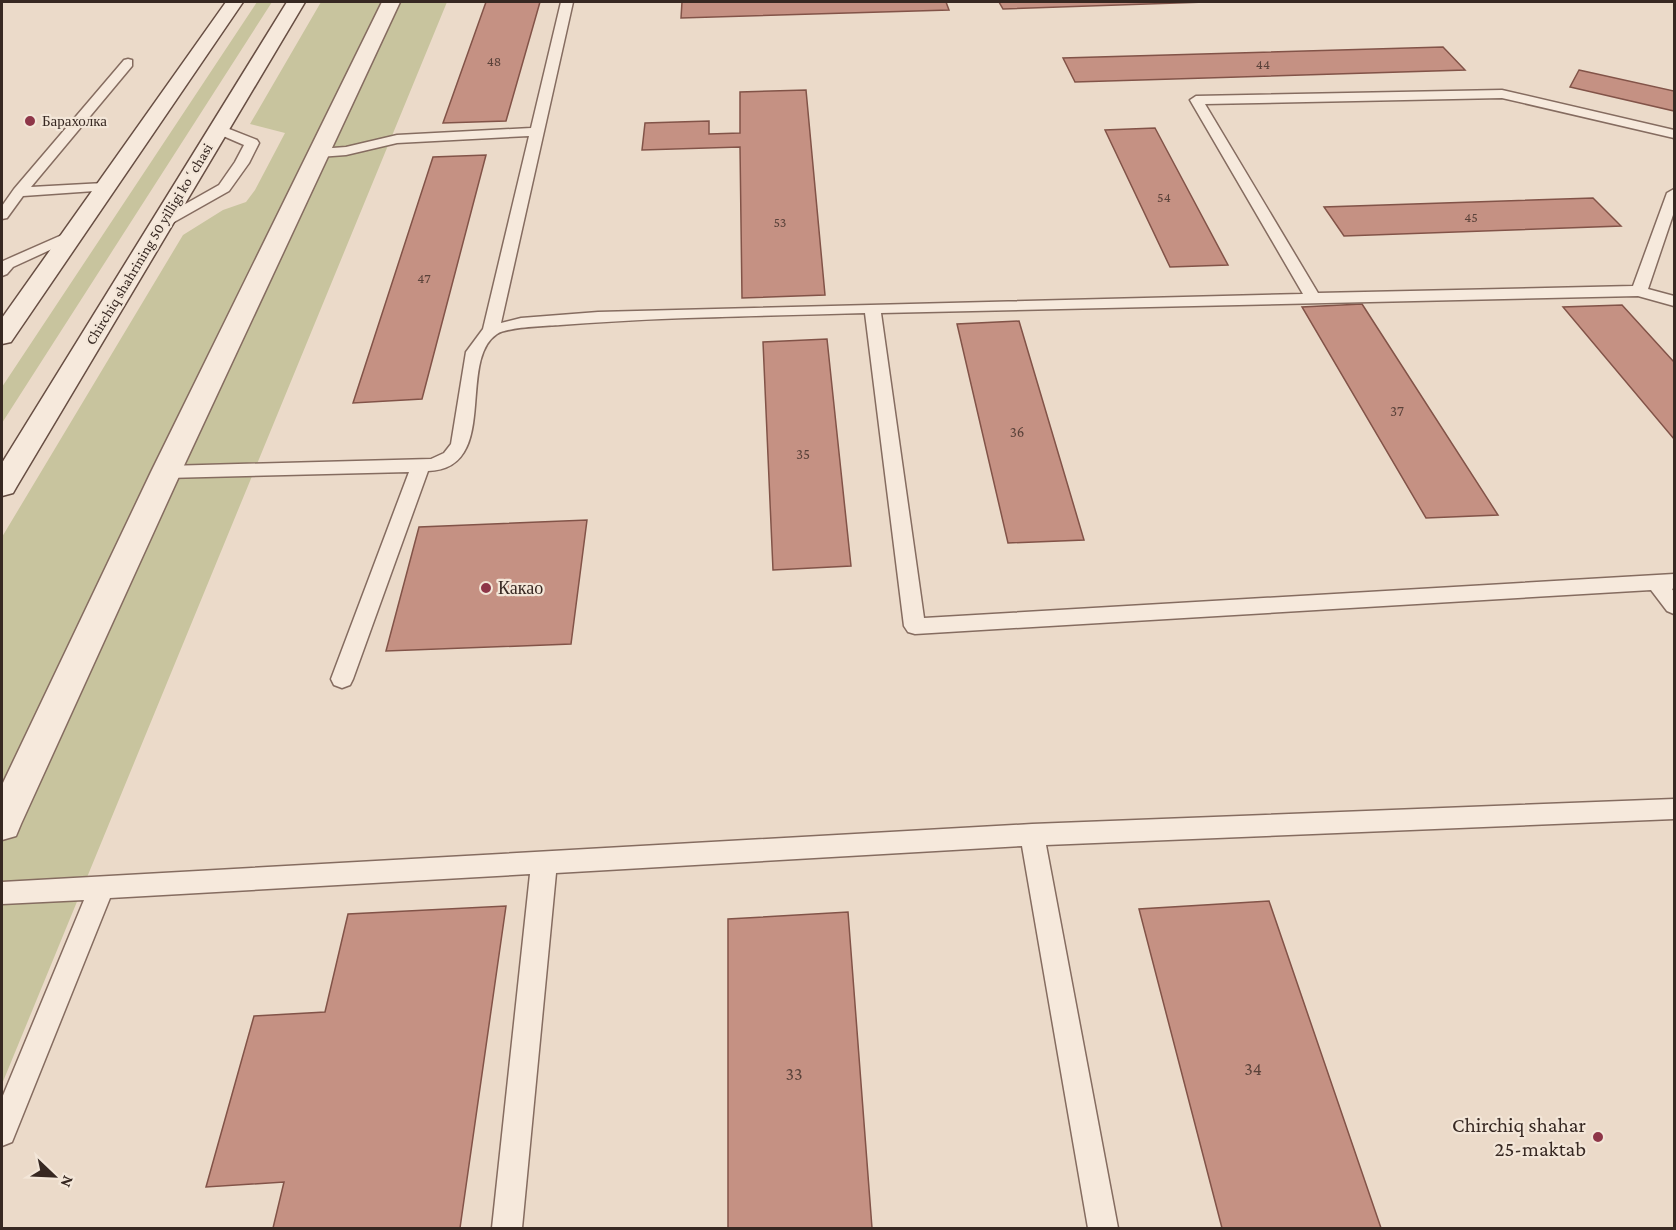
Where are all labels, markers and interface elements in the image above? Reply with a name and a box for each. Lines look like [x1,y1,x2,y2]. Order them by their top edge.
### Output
house number: 48 [487,53,501,69]
house number: 44 [1256,56,1270,72]
place label: Барахолка [42,113,107,129]
marker: Барахолка [23,114,37,128]
street label: Chirchiq shahrining 50 yilligi koʻchasi [82,140,217,348]
house number: 54 [1157,189,1171,205]
house number: 45 [1464,209,1478,225]
house number: 53 [773,214,787,230]
house number: 47 [417,270,431,286]
house number: 37 [1390,403,1404,419]
house number: 36 [1010,424,1024,440]
house number: 35 [796,446,810,462]
place label: Какао [498,578,543,598]
marker: Какао [479,581,493,595]
house number: 34 [1244,1059,1262,1079]
house number: 33 [786,1064,803,1084]
place label: Chirchiq shahar 25-maktab [1452,1113,1587,1161]
marker: Chirchiq shahar 25-maktab [1591,1130,1605,1144]
north arrow [24,1146,84,1206]
text: N [57,1173,77,1190]

